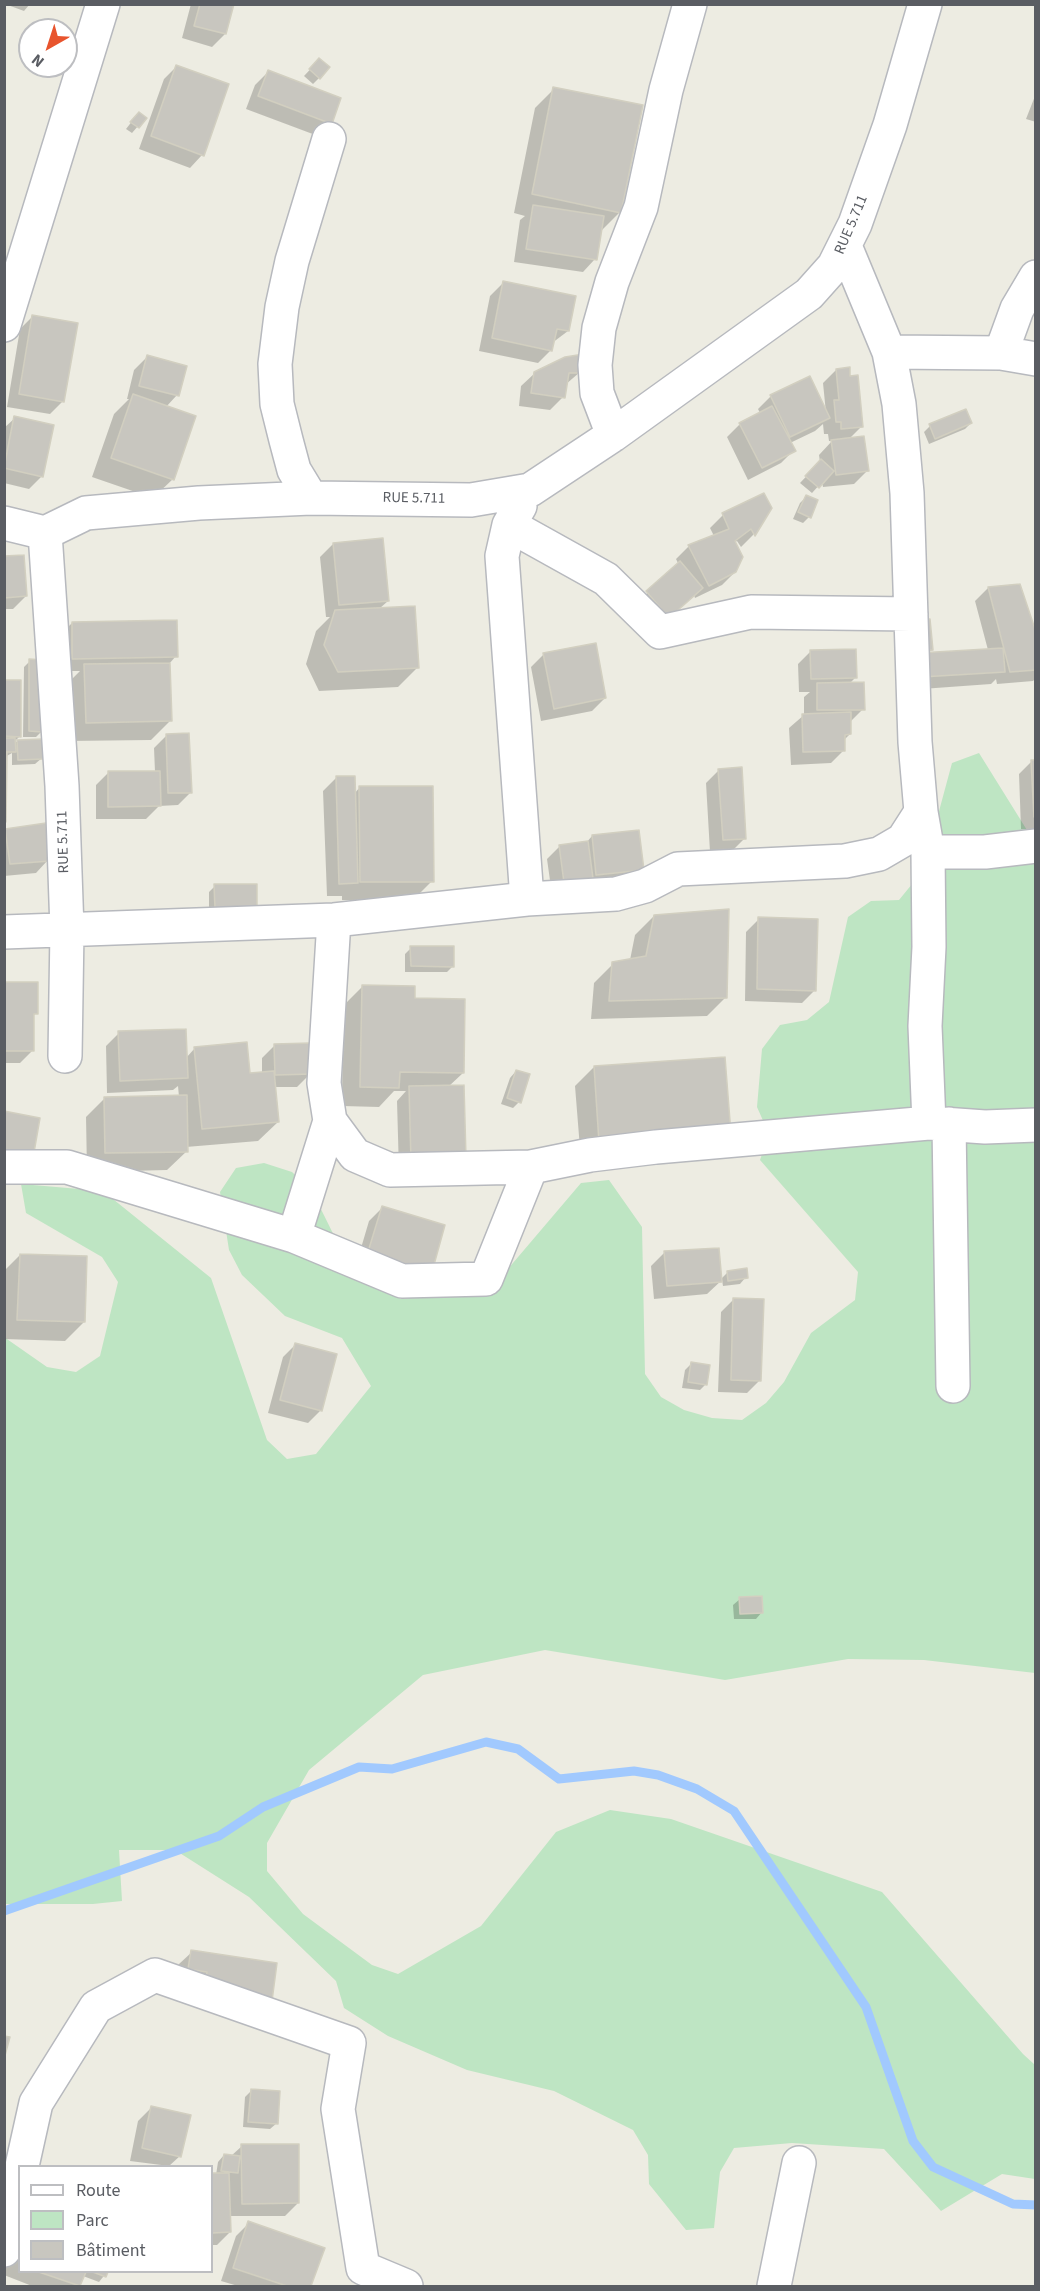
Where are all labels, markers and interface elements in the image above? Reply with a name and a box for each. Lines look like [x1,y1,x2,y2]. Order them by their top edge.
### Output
north arrow [18,18,78,78]
text: N [27,49,49,72]
street label: RUE 5.711 [831,193,873,257]
street label: RUE 5.711 [383,489,445,509]
street label: RUE 5.711 [54,810,74,874]
legend [18,2165,213,2273]
text: Route [76,2178,120,2203]
text: Parc [76,2208,109,2233]
text: Bâtiment [76,2238,146,2263]

